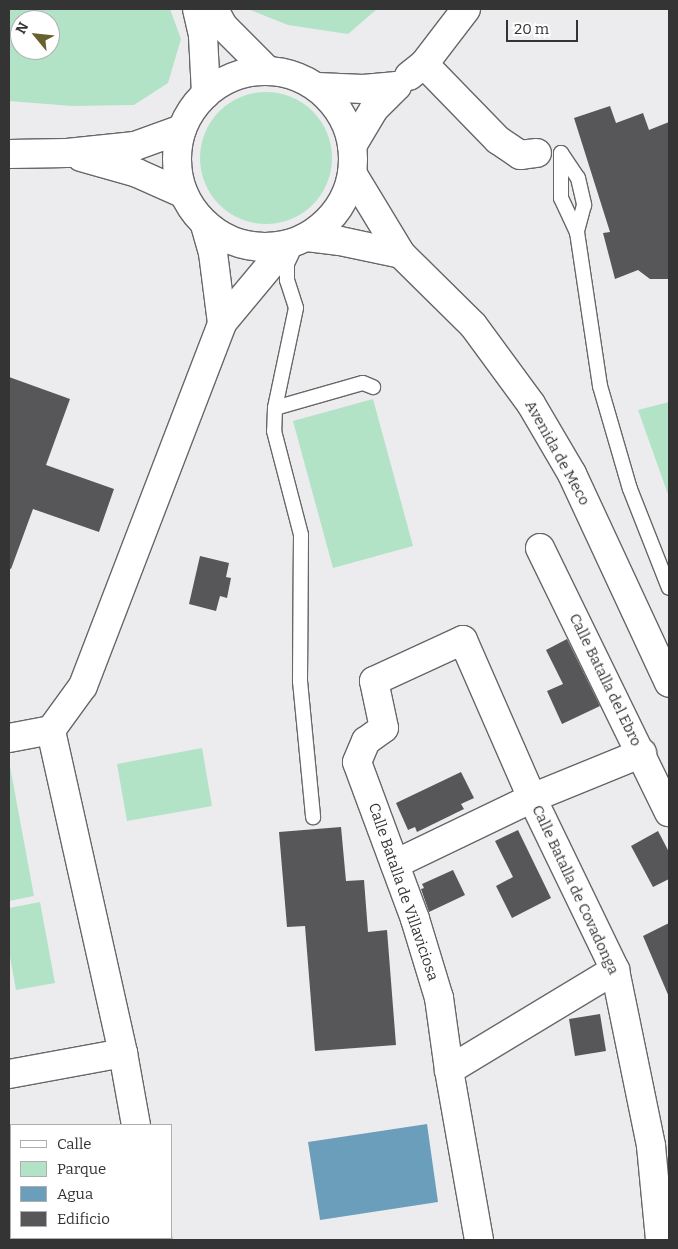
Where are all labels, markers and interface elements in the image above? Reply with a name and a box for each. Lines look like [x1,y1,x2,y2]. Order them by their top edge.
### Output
north arrow [10,10,60,60]
scale bar [508,10,580,42]
text: N [12,19,32,37]
text: 20 m [514,20,549,38]
street label: Avenida de Meco [521,397,593,509]
street label: Calle Batalla del Ebro [565,611,645,749]
street label: Calle Batalla de Villaviciosa [364,801,442,983]
street label: Calle Batalla de Covadonga [528,802,622,978]
legend [10,1124,172,1239]
text: Calle [57,1135,91,1153]
text: Parque [57,1160,106,1178]
text: Agua [57,1185,93,1203]
text: Edificio [57,1210,110,1228]

